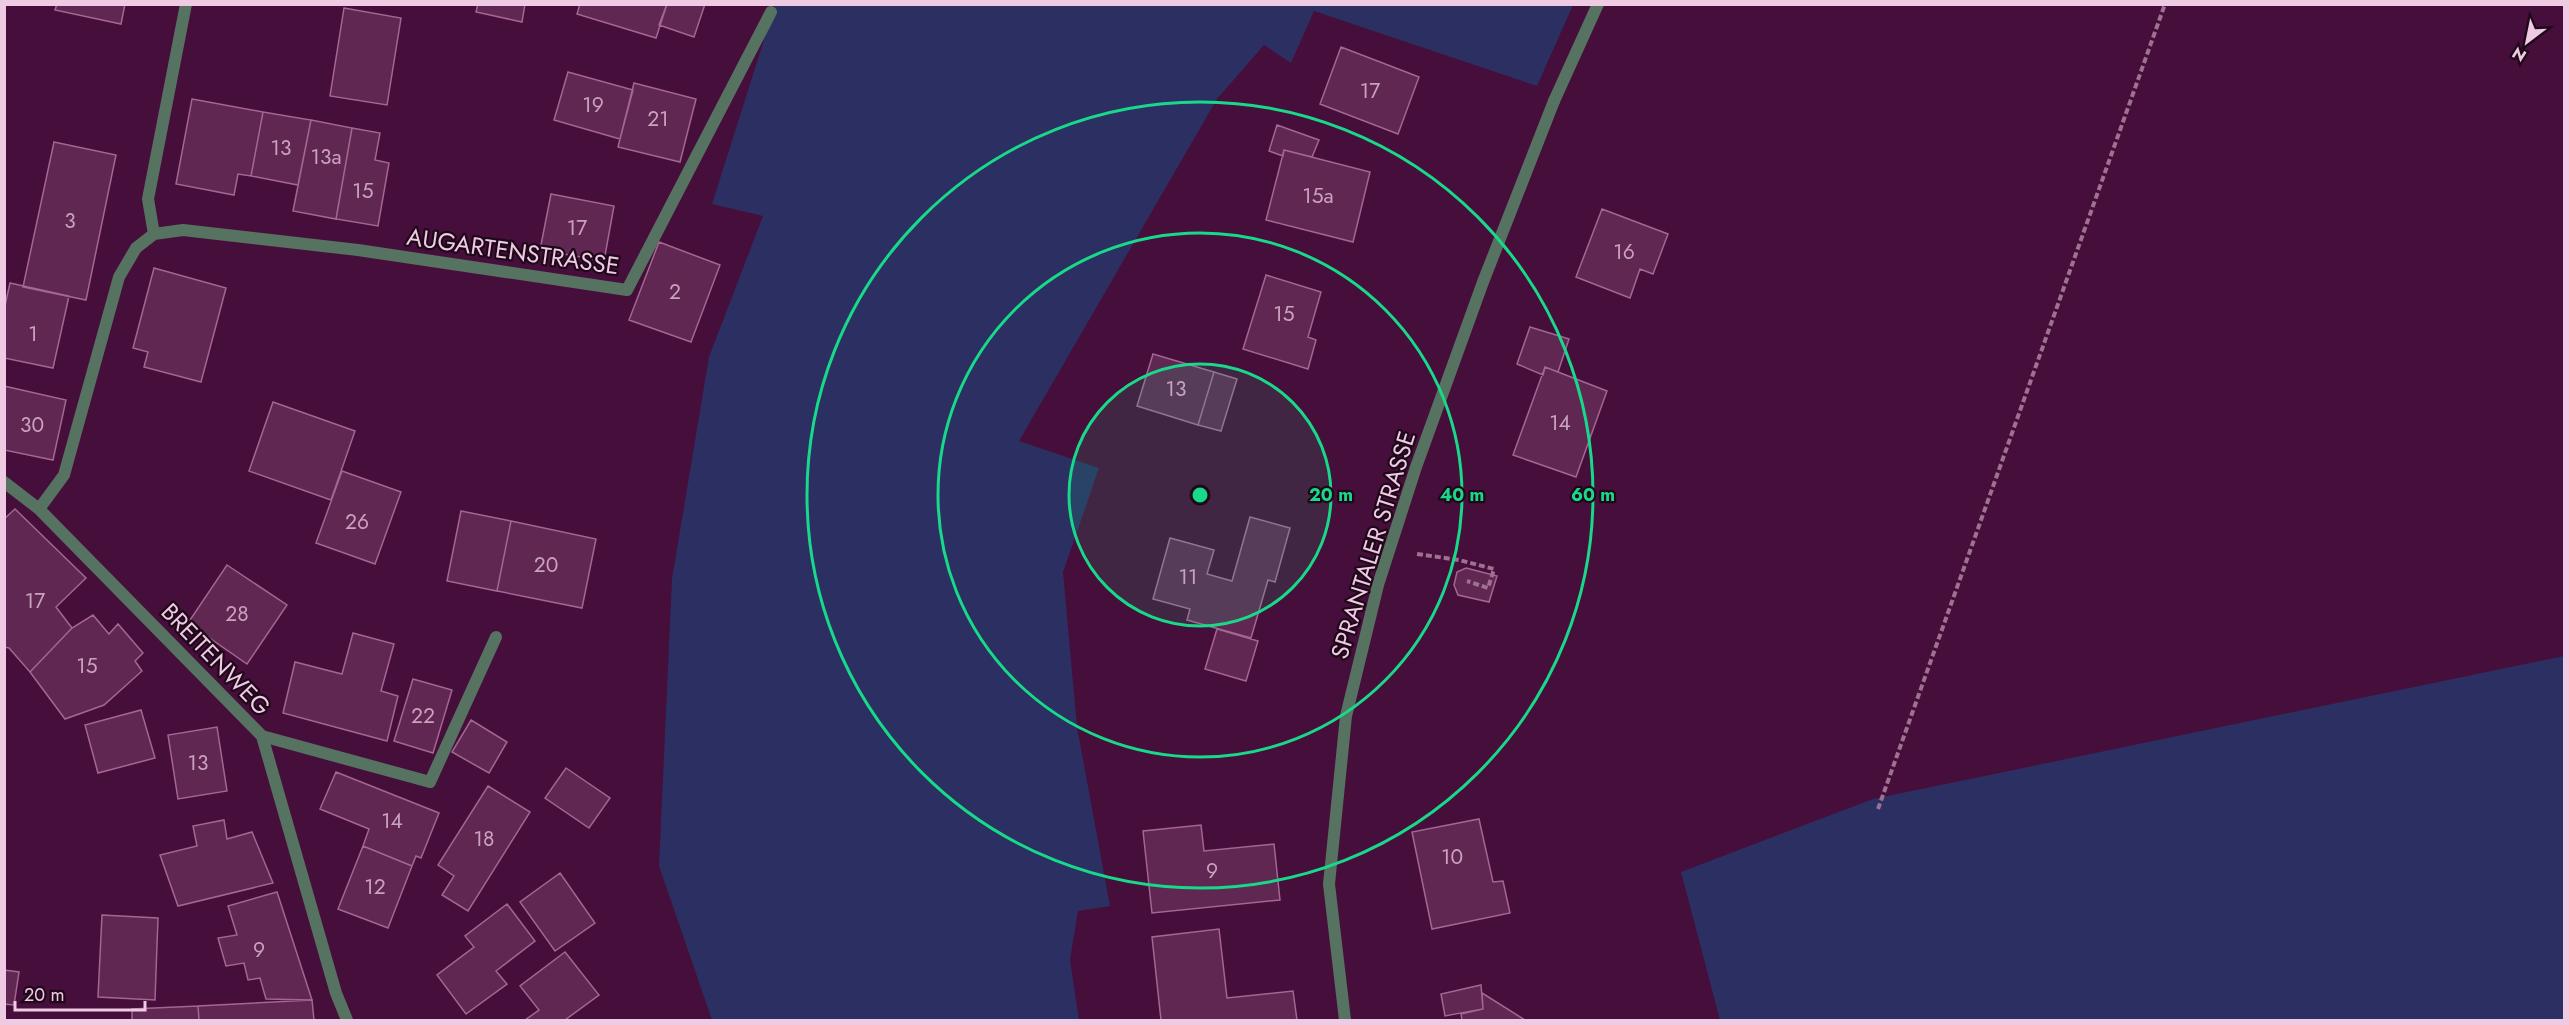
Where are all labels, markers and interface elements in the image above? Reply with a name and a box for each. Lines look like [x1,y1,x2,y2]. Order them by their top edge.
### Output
north arrow [2497,12,2557,72]
text: N [2508,41,2531,67]
house number: 17 [1360,76,1380,106]
house number: 19 [582,90,604,120]
house number: 21 [647,104,669,134]
house number: 13 [271,133,291,163]
house number: 13a [310,142,342,172]
house number: 15 [352,176,374,206]
house number: 15a [1302,181,1334,211]
house number: 3 [64,206,76,236]
house number: 17 [567,213,587,243]
street label: AUGARTENSTRASSE [405,219,621,283]
house number: 16 [1613,237,1635,267]
house number: 2 [669,277,681,307]
house number: 15 [1273,299,1295,329]
house number: 1 [28,319,38,349]
house number: 13 [1166,374,1186,404]
house number: 14 [1549,408,1571,438]
house number: 30 [20,410,44,440]
street label: SPRANTALER STRASSE [1322,427,1424,663]
text: 20 m [1309,482,1353,508]
text: 40 m [1440,482,1484,508]
text: 60 m [1571,482,1615,508]
centre of rings [1190,485,1210,505]
house number: 26 [345,507,369,537]
house number: 20 [534,550,558,580]
house number: 11 [1179,562,1197,592]
house number: 17 [25,586,45,616]
street label: BREITENWEG [153,595,279,723]
house number: 28 [225,599,249,629]
house number: 15 [76,651,98,681]
house number: 22 [411,701,435,731]
house number: 13 [188,748,208,778]
house number: 14 [381,806,403,836]
house number: 18 [474,824,494,854]
house number: 10 [1441,842,1463,872]
house number: 9 [1206,856,1218,886]
house number: 12 [364,872,386,902]
house number: 9 [253,935,265,965]
scale bar [15,974,146,1012]
text: 20 m [24,982,64,1008]

